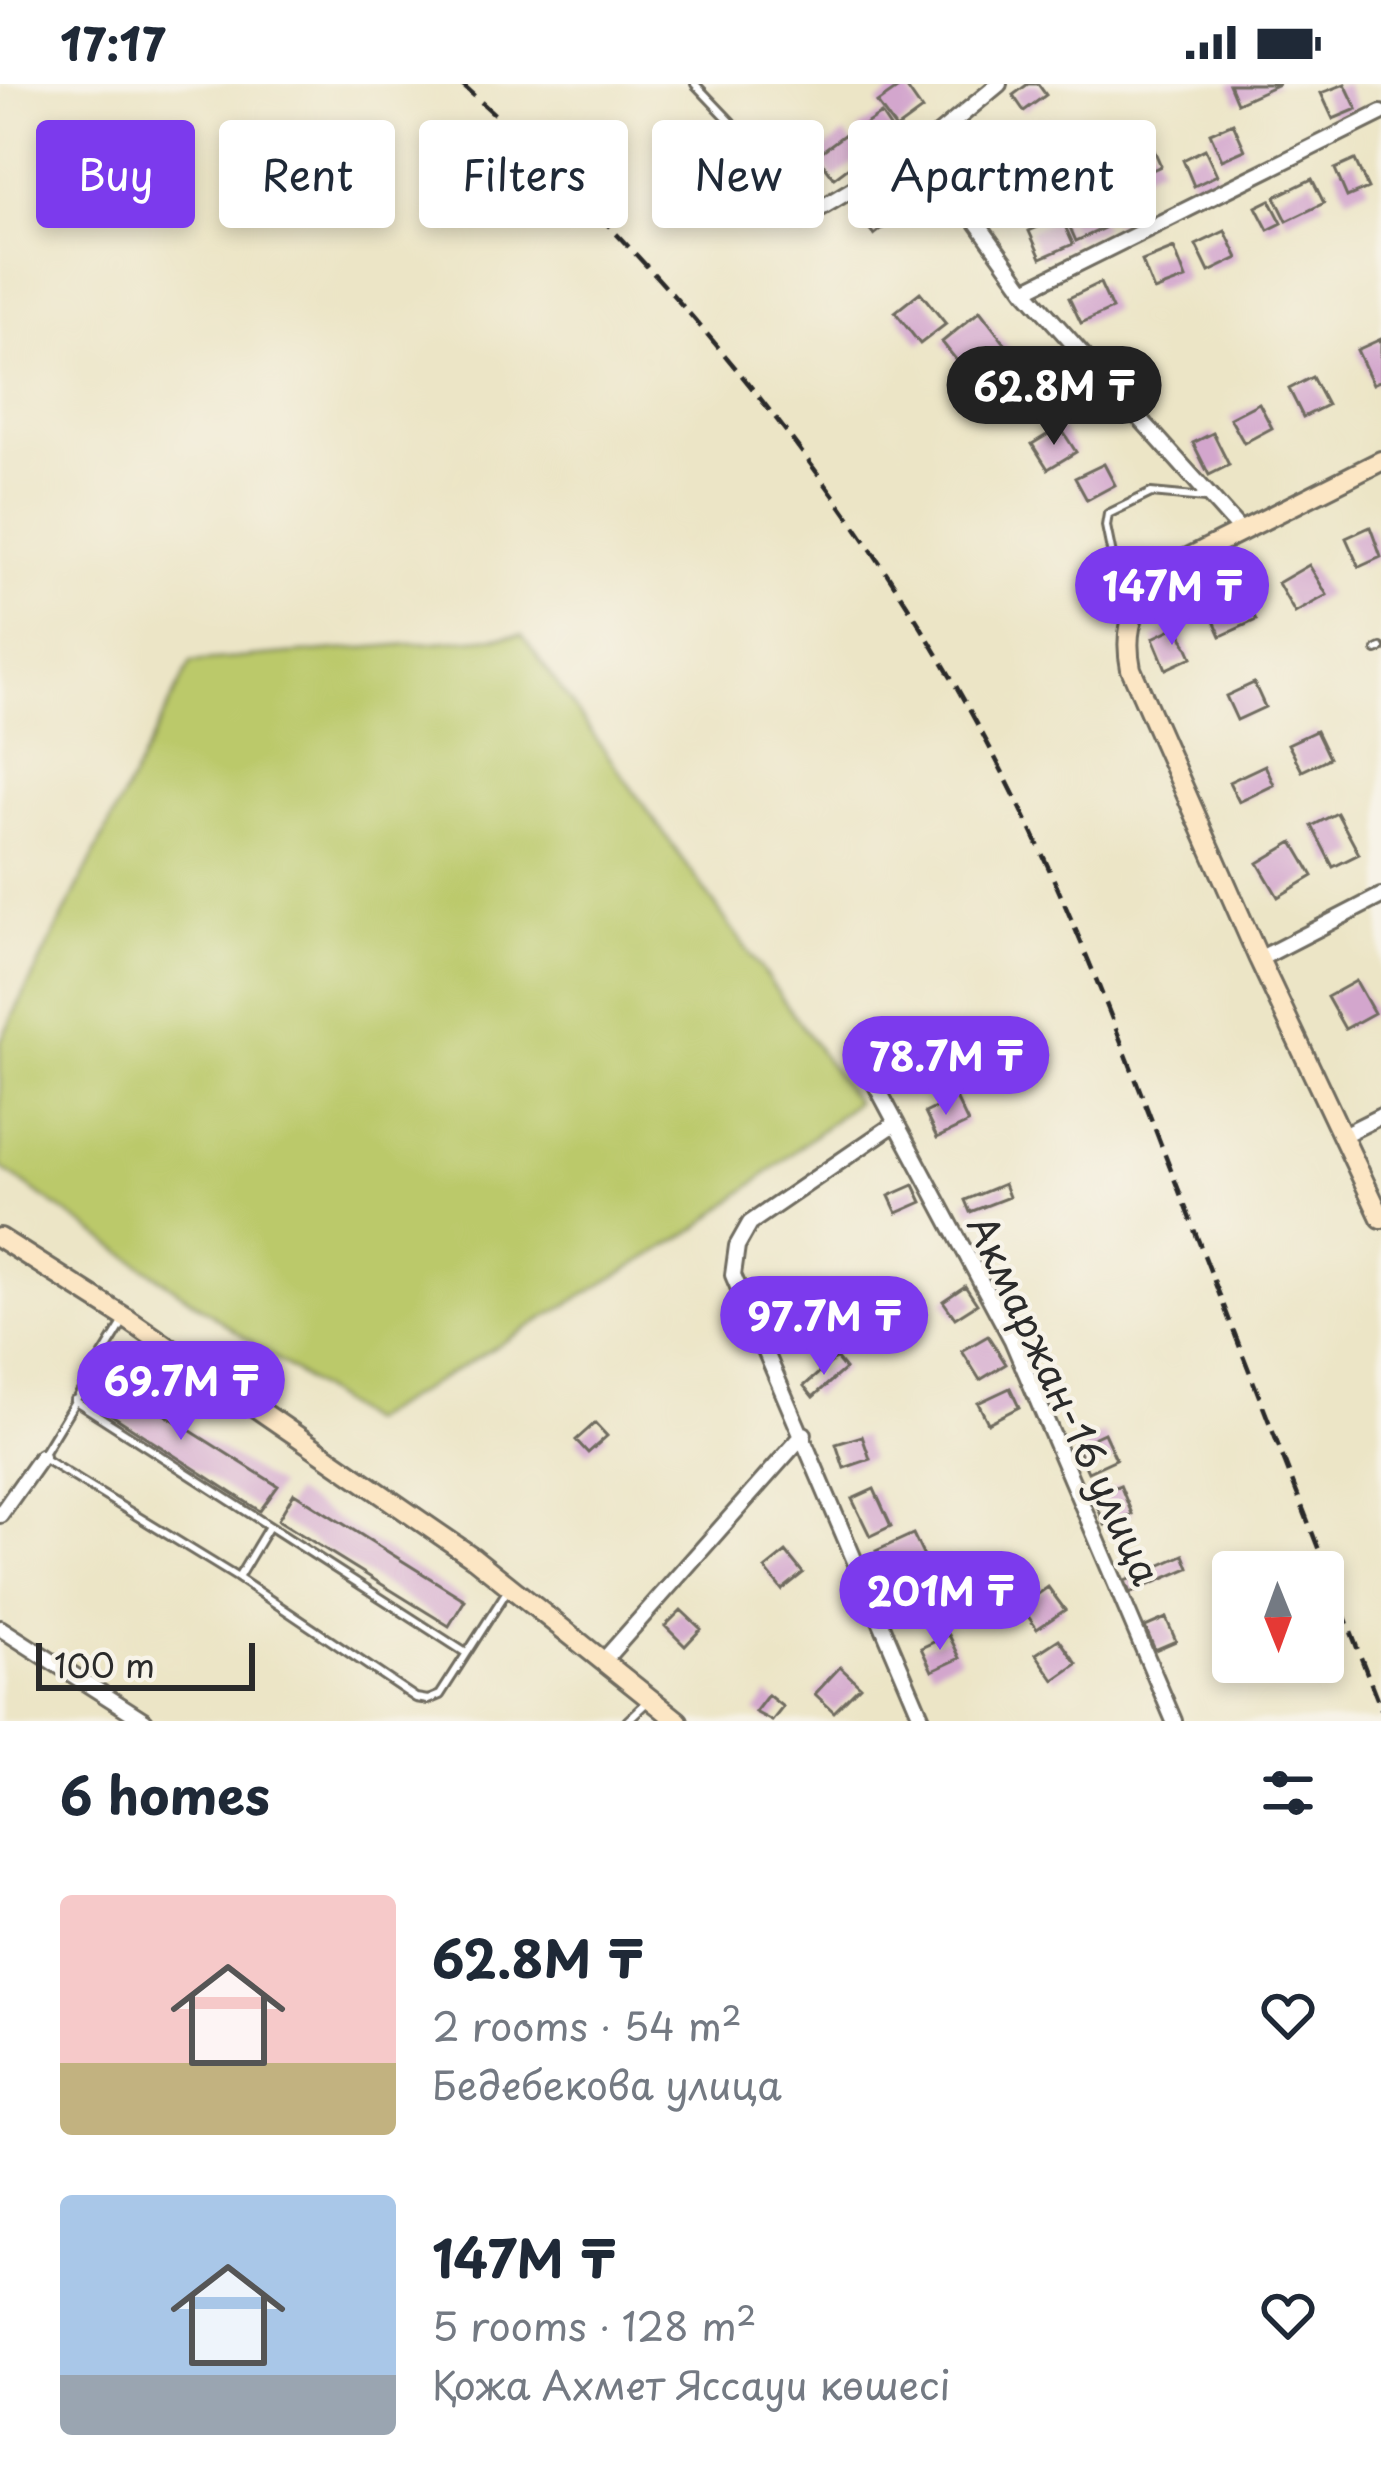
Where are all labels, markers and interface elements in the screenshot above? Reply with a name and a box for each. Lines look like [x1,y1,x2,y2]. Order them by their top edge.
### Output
text: 17:17 [60,8,166,76]
chip: Buy [36,120,195,228]
chip: Rent [219,120,395,228]
chip: Filters [419,120,628,228]
chip: New [652,120,824,228]
chip: Apartment [848,120,1156,228]
pin: 62.8M ₸ [943,346,1165,448]
text: 62.8M ₸ [974,355,1134,414]
pin: 147M ₸ [1074,546,1270,648]
text: 147M ₸ [1102,555,1242,614]
pin: 78.7M ₸ [835,1016,1057,1118]
text: 78.7M ₸ [869,1025,1023,1084]
street label: Акмаржан-16 улица [954,1204,1178,1594]
pin: 97.7M ₸ [713,1276,935,1378]
text: 97.7M ₸ [747,1285,901,1344]
pin: 69.7M ₸ [70,1341,292,1443]
text: 69.7M ₸ [104,1350,258,1409]
pin: 201M ₸ [842,1551,1038,1653]
north arrow [1212,1551,1344,1683]
map controls [1212,1551,1344,1683]
text: 201M ₸ [866,1560,1014,1619]
scale bar [36,1637,255,1690]
text: 100 m [54,1639,155,1689]
text: 6 homes [60,1755,270,1832]
icon: filters [1255,1760,1321,1826]
text: 62.8M ₸ [432,1918,642,1995]
icon: home [156,1943,300,2087]
icon: heart [1255,1982,1321,2048]
text: 2 rooms · 54 m² [432,1995,742,2054]
text: Бедебекова улица [432,2054,782,2113]
text: 147M ₸ [432,2218,615,2295]
icon: home [156,2243,300,2387]
icon: heart [1255,2282,1321,2348]
text: 5 rooms · 128 m² [432,2295,757,2354]
text: Қожа Ахмет Яссауи көшесі [432,2354,951,2413]

